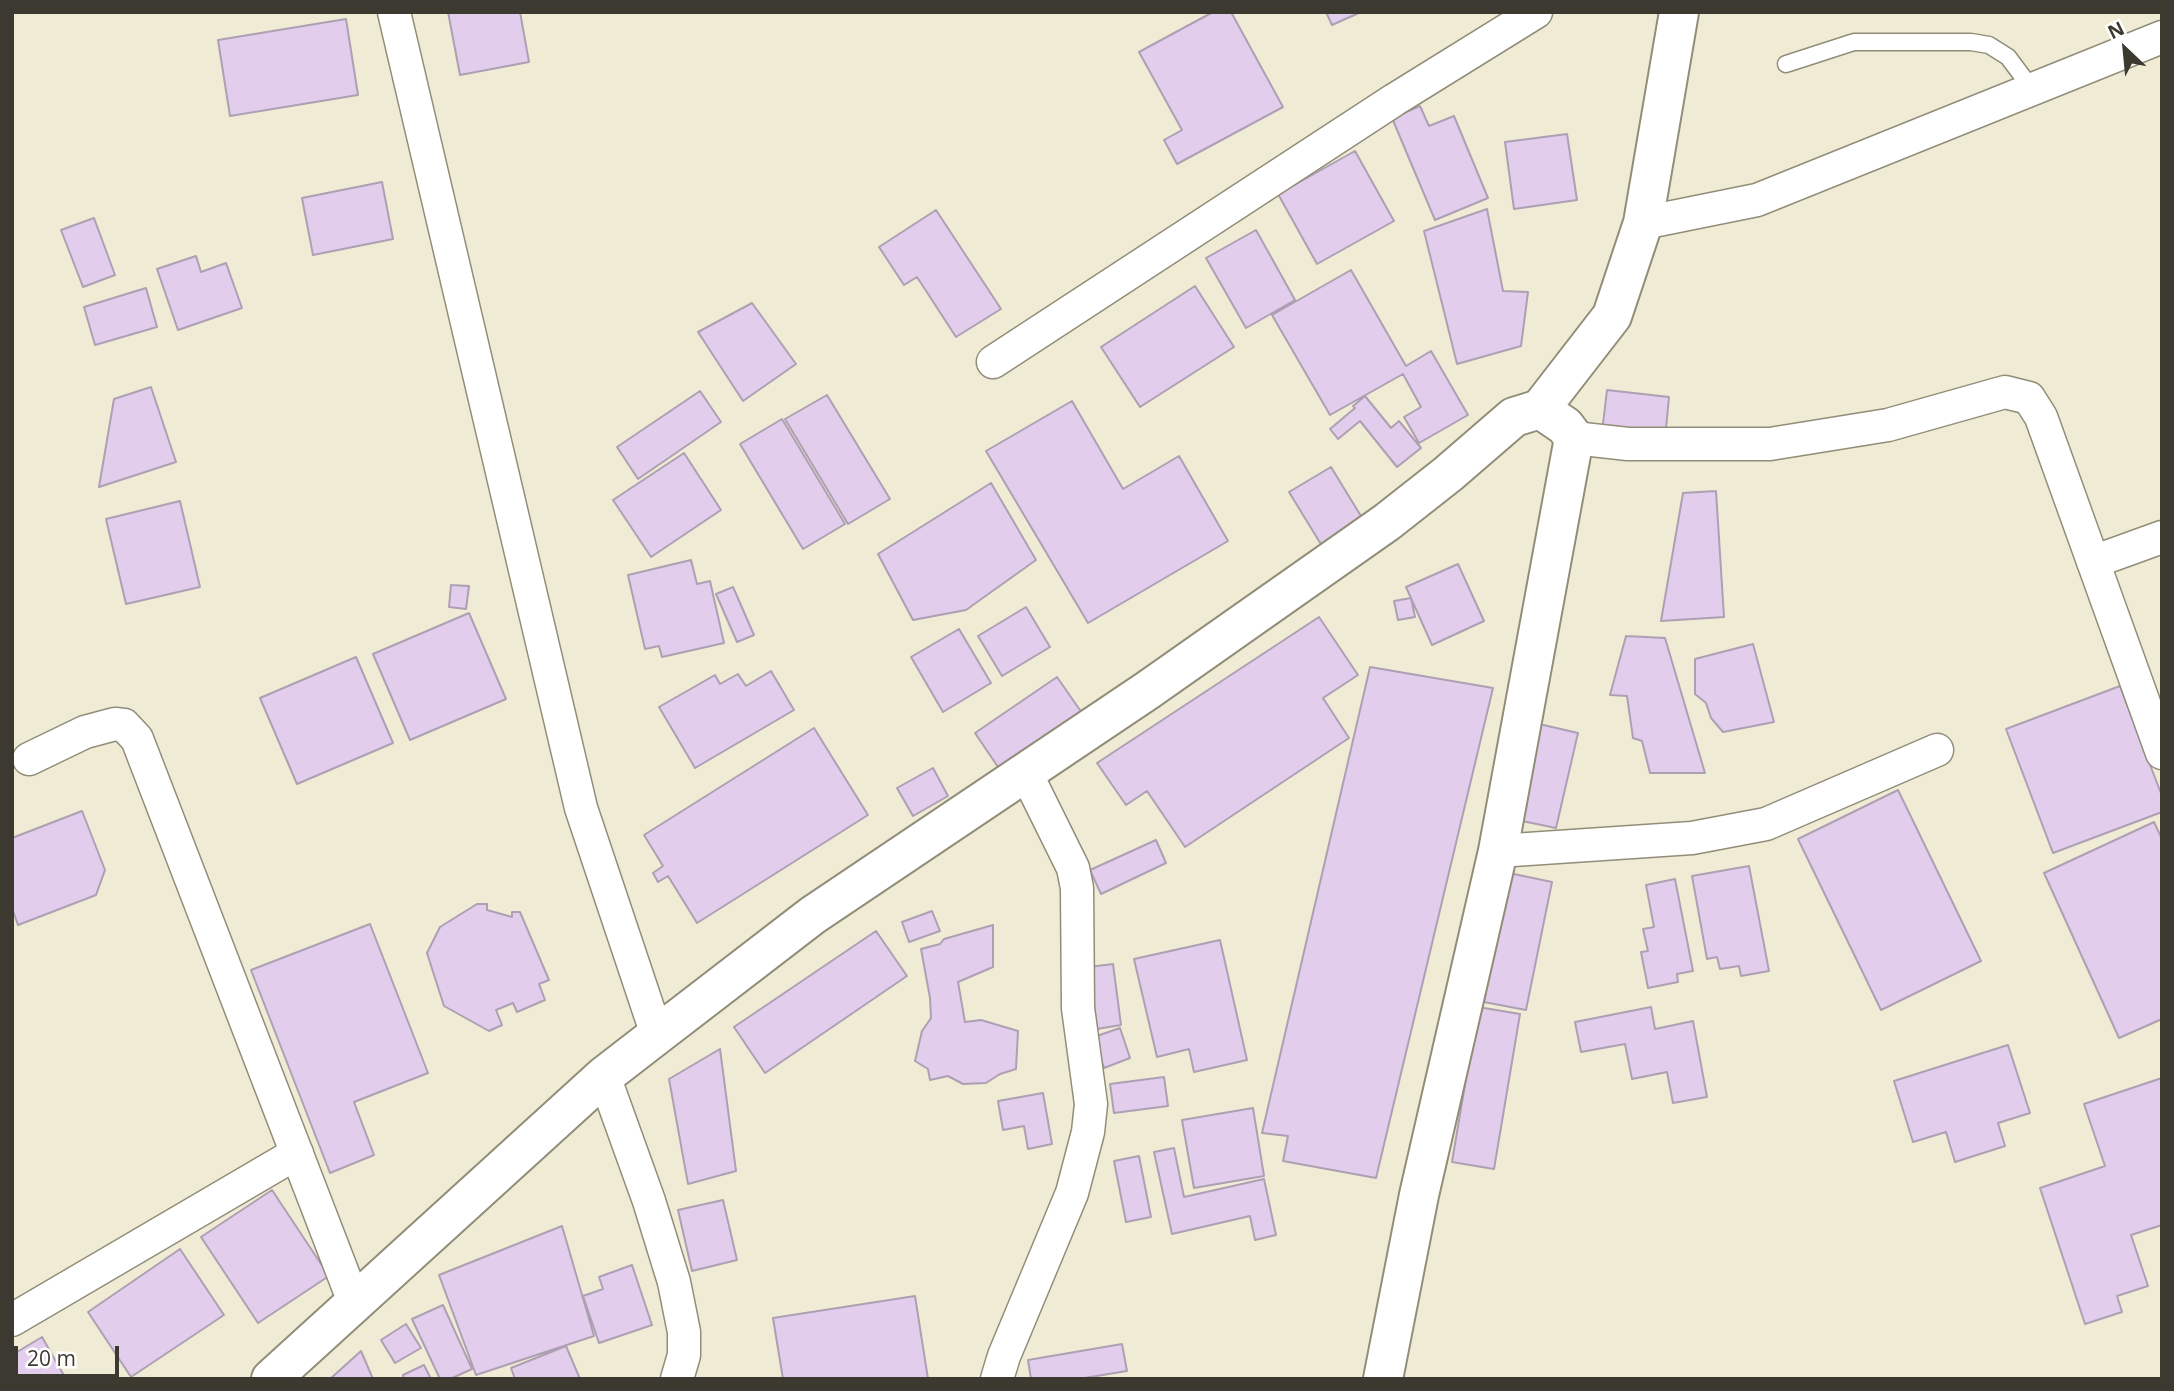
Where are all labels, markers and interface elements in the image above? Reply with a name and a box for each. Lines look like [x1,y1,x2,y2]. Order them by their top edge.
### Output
north arrow [2090,14,2160,84]
text: N [2103,15,2128,45]
scale bar [18,1332,122,1376]
text: 20 m [27,1344,76,1372]

